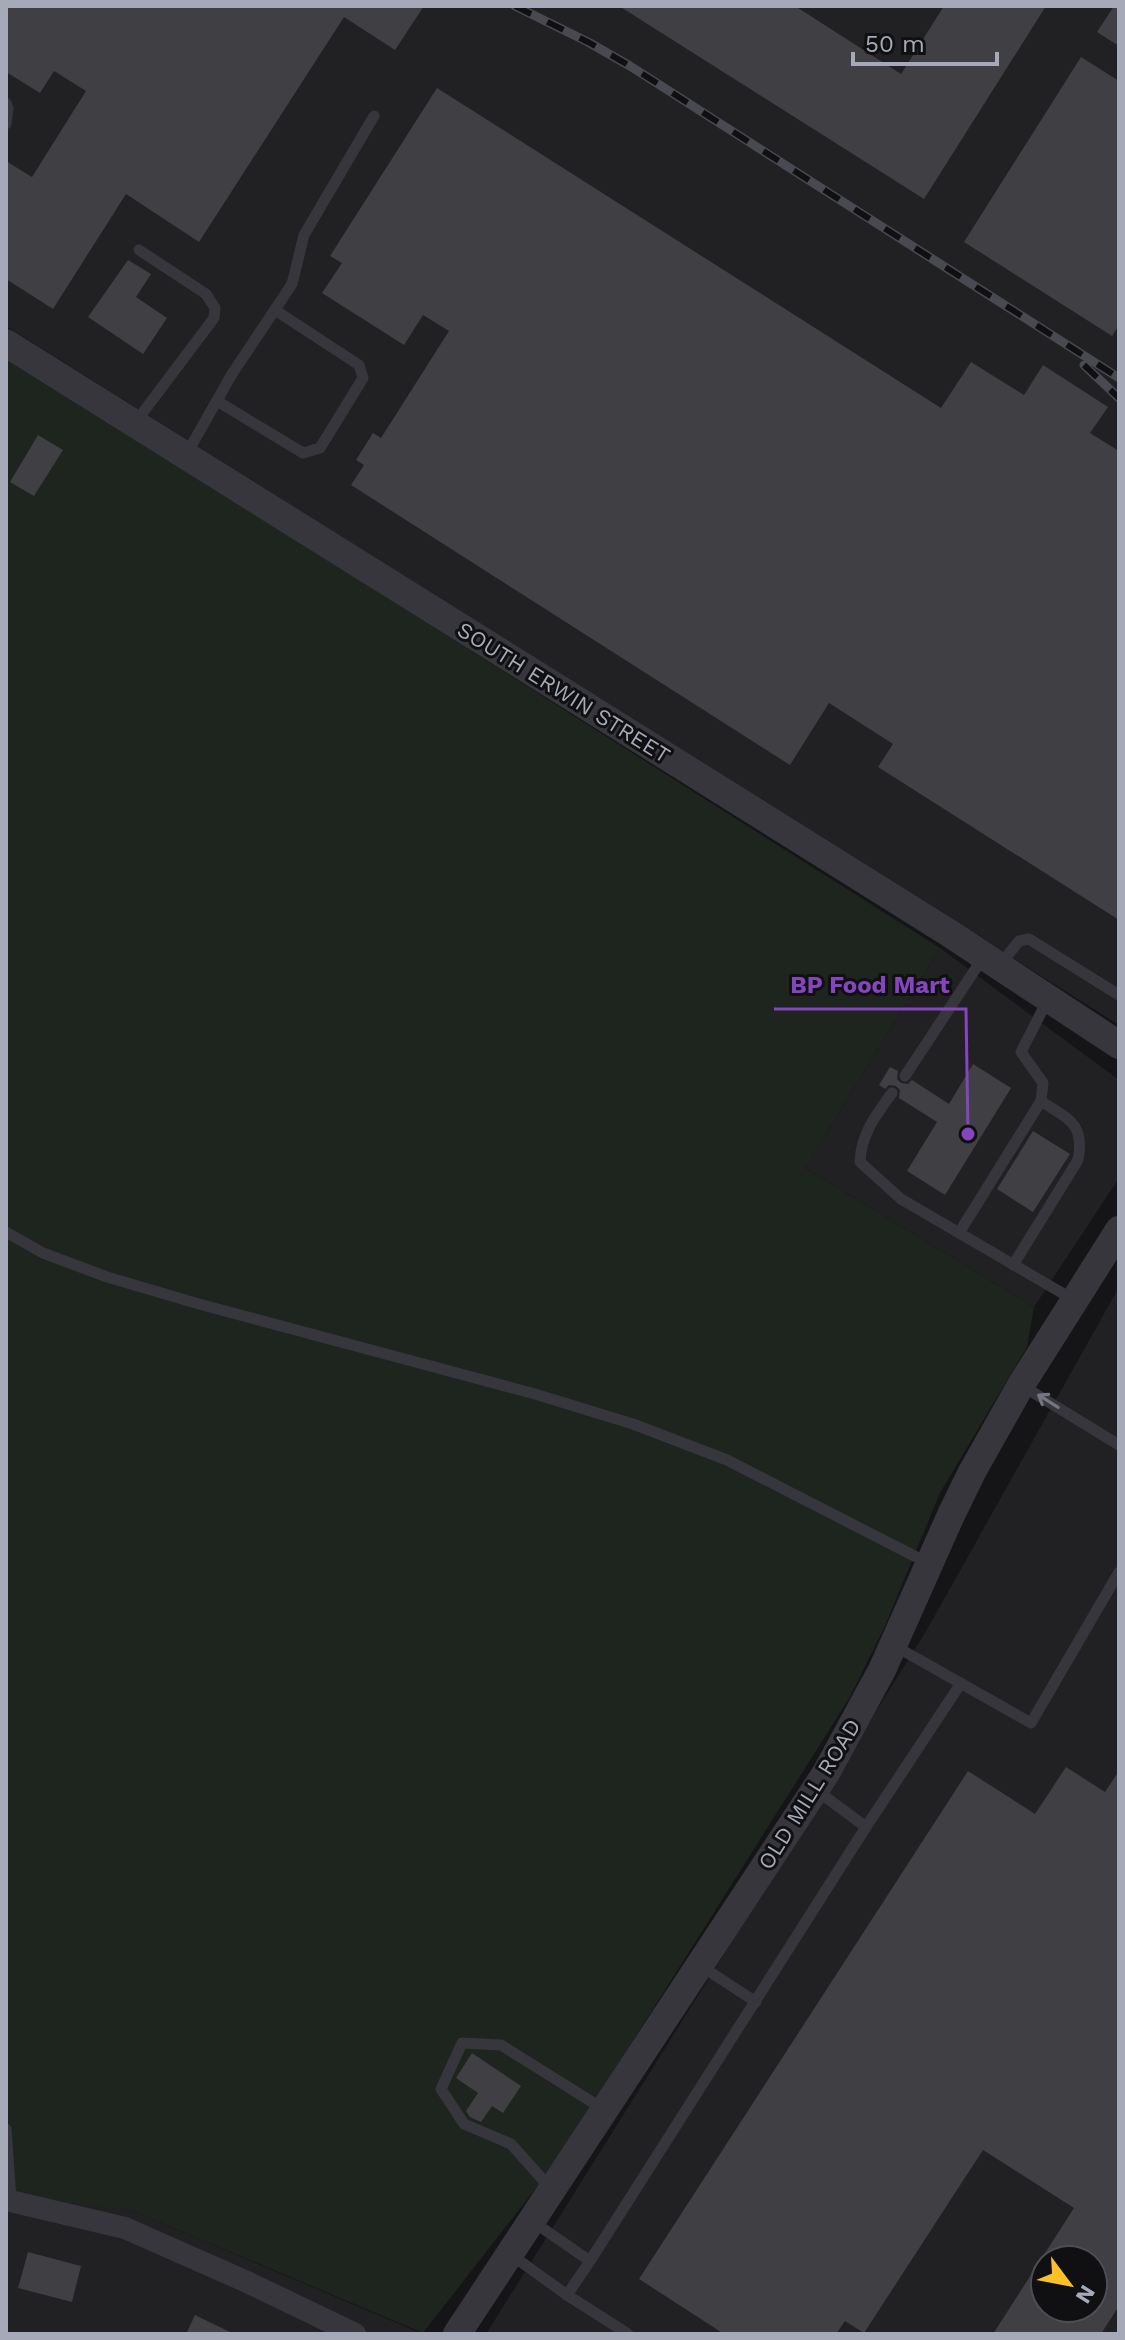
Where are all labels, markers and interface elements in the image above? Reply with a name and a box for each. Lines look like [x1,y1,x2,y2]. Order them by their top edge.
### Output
scale bar [853,16,997,66]
text: 50 m [865,30,925,58]
street label: SOUTH ERWIN STREET [453,617,675,768]
callout: BP Food Mart [774,961,966,1009]
text: BP Food Mart [790,971,950,999]
one-way arrow [1037,1393,1060,1409]
street label: OLD MILL ROAD [753,1715,866,1874]
north arrow [1029,2244,1109,2324]
text: N [1071,2281,1100,2308]

